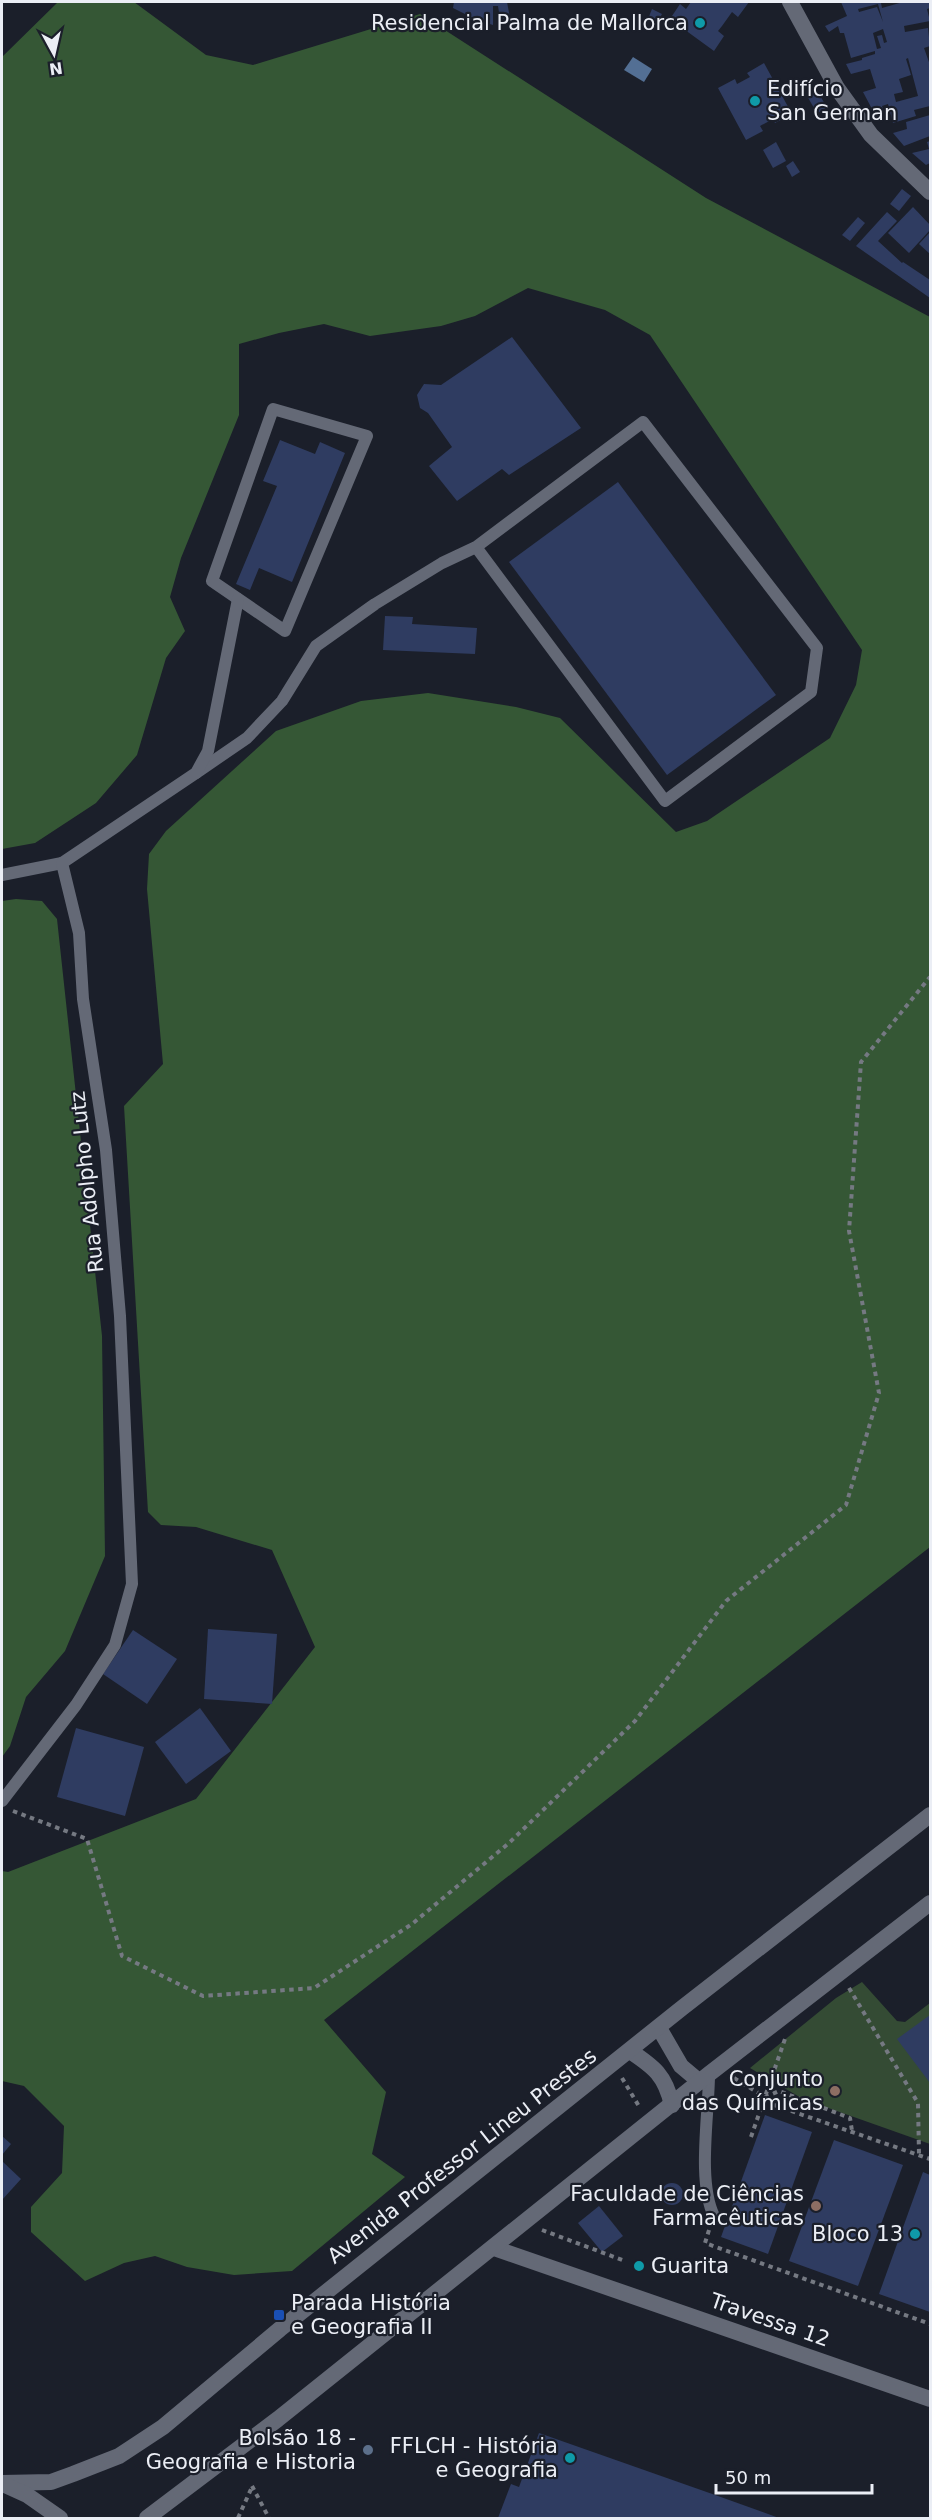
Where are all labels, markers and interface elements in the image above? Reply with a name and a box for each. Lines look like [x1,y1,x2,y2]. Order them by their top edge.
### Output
place label: Residencial Palma de Mallorca [371,11,688,35]
marker: Residencial Palma de Mallorca [693,16,707,30]
north arrow [24,24,84,84]
text: N [48,58,64,79]
place label: Edifício San German [767,77,897,125]
marker: Edifício San German [748,94,762,108]
street label: Rua Adolpho Lutz [66,1090,108,1274]
street label: Avenida Professor Lineu Prestes [323,2044,601,2268]
place label: Conjunto das Químicas [682,2067,823,2115]
marker: Conjunto das Químicas [828,2084,842,2098]
place label: Faculdade de Ciências Farmacêuticas [570,2182,804,2230]
marker: Faculdade de Ciências Farmacêuticas [809,2199,823,2213]
place label: Bloco 13 [812,2222,903,2246]
marker: Bloco 13 [908,2227,922,2241]
place label: Guarita [651,2254,729,2278]
marker: Guarita [632,2259,646,2273]
street label: Travessa 12 [706,2288,833,2352]
place label: Parada História e Geografia II [291,2291,451,2339]
marker: Parada História e Geografia II [272,2308,286,2322]
place label: Bolsão 18 - Geografia e Historia [146,2426,356,2474]
place label: FFLCH - História e Geografia [390,2434,558,2482]
marker: Bolsão 18 - Geografia e Historia [361,2443,375,2457]
marker: FFLCH - História e Geografia [563,2451,577,2465]
scale bar [716,2457,872,2495]
text: 50 m [725,2467,771,2488]

